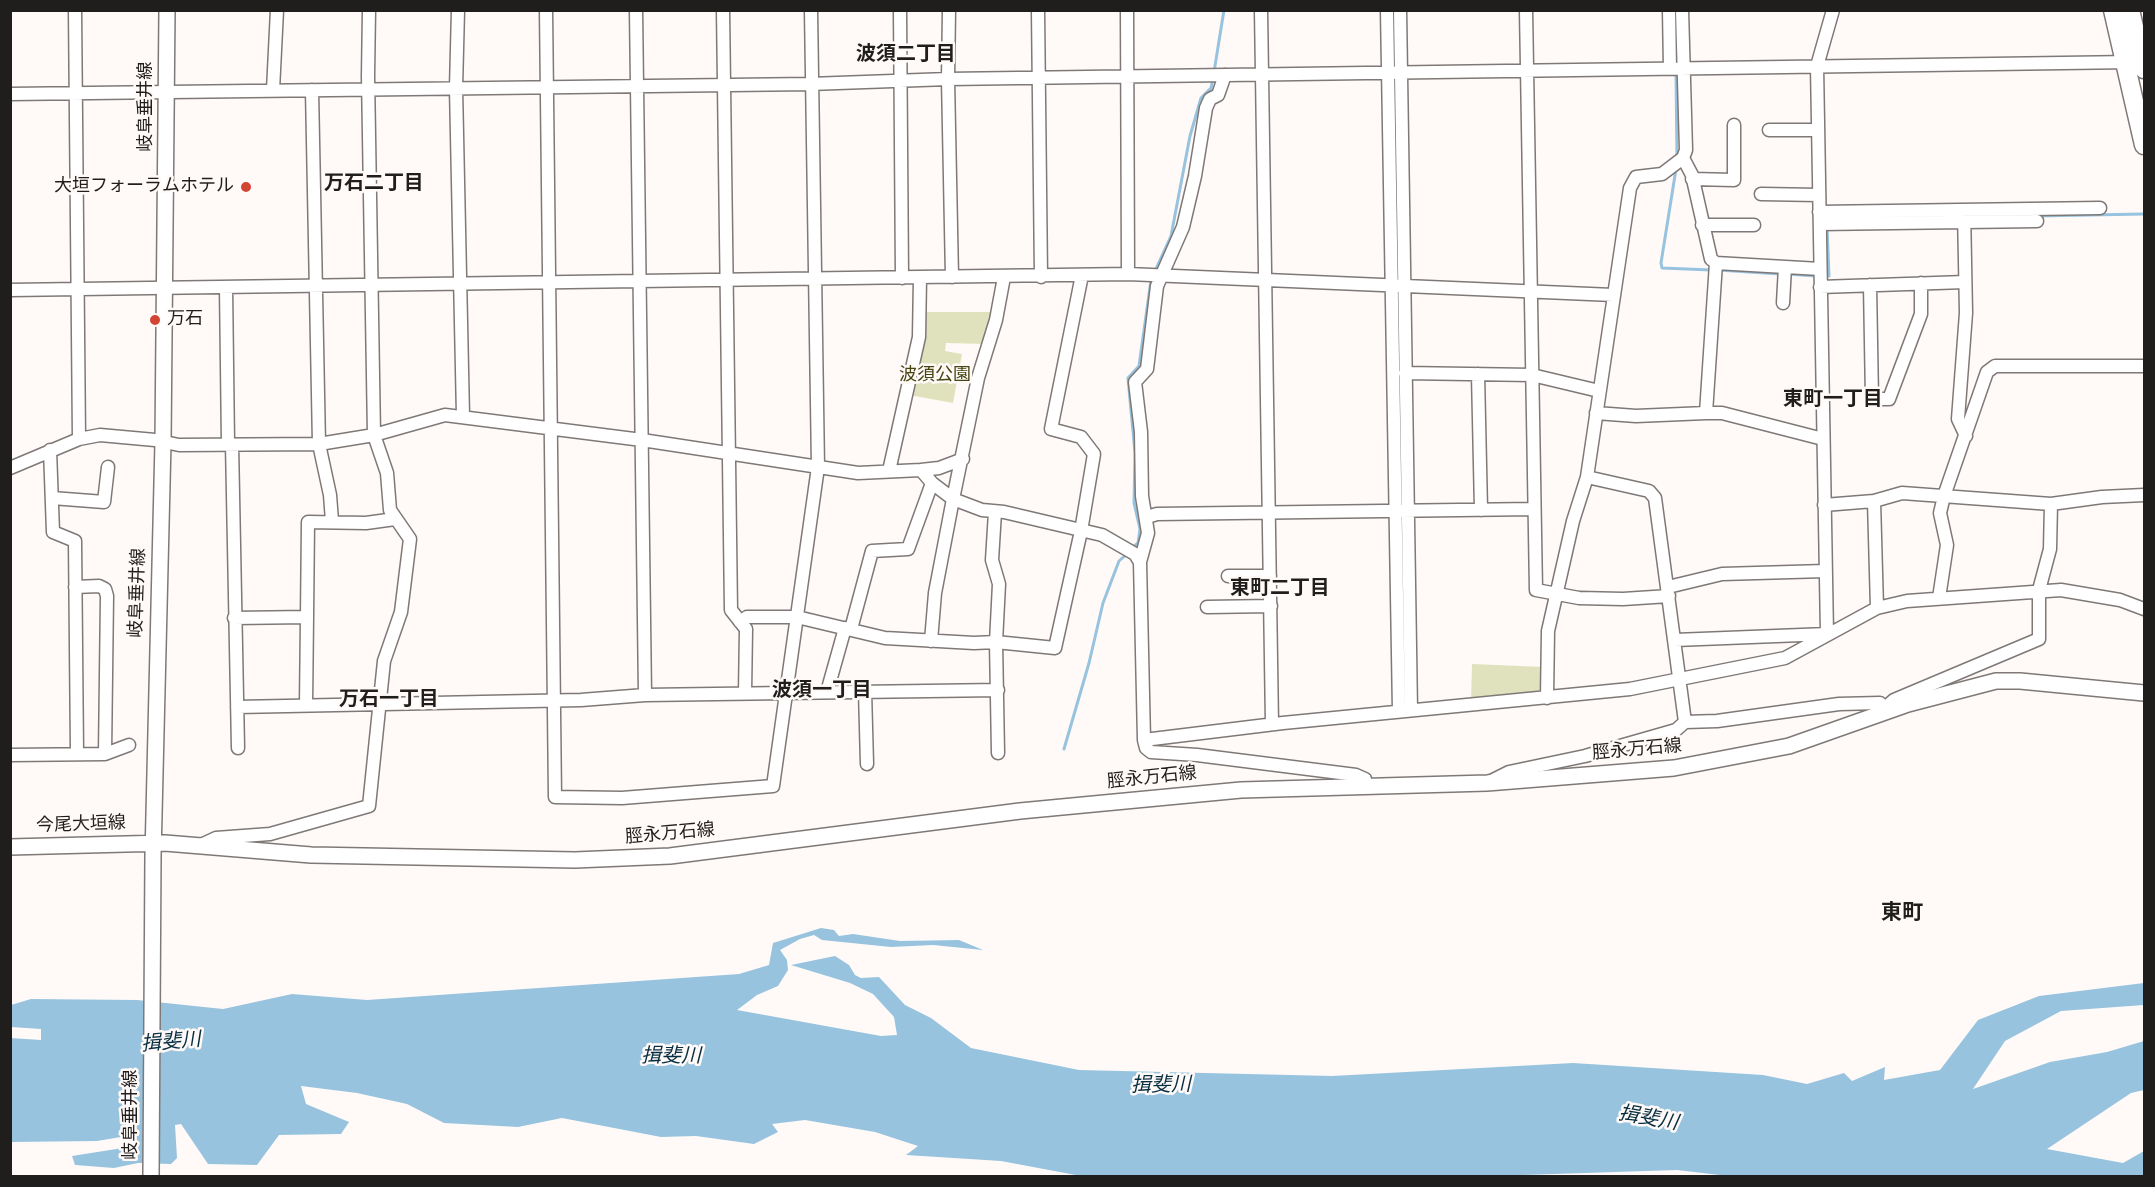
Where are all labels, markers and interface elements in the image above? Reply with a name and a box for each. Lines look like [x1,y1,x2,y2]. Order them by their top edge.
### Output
district label: 波須二丁目 [856,44,956,68]
street label: 岐阜垂井線 [136,62,158,152]
district label: 万石二丁目 [324,173,424,197]
place label: 大垣フォーラムホテル [54,176,234,198]
marker: 大垣フォーラムホテル [239,180,253,194]
place label: 万石 [167,309,203,331]
marker: 万石 [148,313,162,327]
park label: 波須公園 [899,365,971,387]
district label: 東町一丁目 [1783,389,1883,413]
street label: 岐阜垂井線 [127,548,151,638]
district label: 東町二丁目 [1230,578,1330,602]
district label: 波須一丁目 [772,680,872,704]
district label: 万石一丁目 [339,689,439,713]
street label: 脛永万石線 [1591,736,1683,766]
street label: 脛永万石線 [1106,764,1198,794]
street label: 今尾大垣線 [36,814,126,838]
street label: 脛永万石線 [624,820,716,850]
district label: 東町 [1881,902,1923,928]
water label: 揖斐川 [140,1029,202,1059]
water label: 揖斐川 [641,1046,701,1070]
street label: 岐阜垂井線 [121,1070,143,1160]
water label: 揖斐川 [1131,1074,1191,1100]
water label: 揖斐川 [1616,1103,1680,1137]

